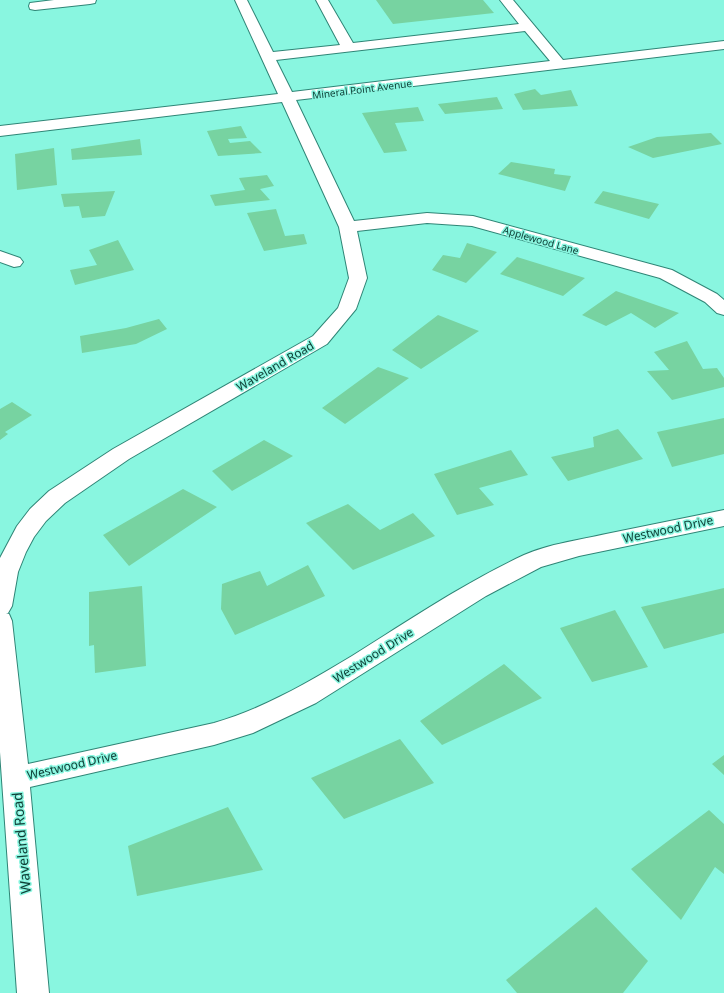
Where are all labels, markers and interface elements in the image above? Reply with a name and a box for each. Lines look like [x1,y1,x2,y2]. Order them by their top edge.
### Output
street label: Mineral Point Avenue [311,76,413,102]
street label: Applewood Lane [502,223,581,258]
street label: Waveland Road [233,337,317,395]
street label: Westwood Drive [621,511,715,547]
street label: Westwood Drive [330,623,417,687]
street label: Westwood Drive [25,746,119,784]
street label: Waveland Road [7,792,35,894]

